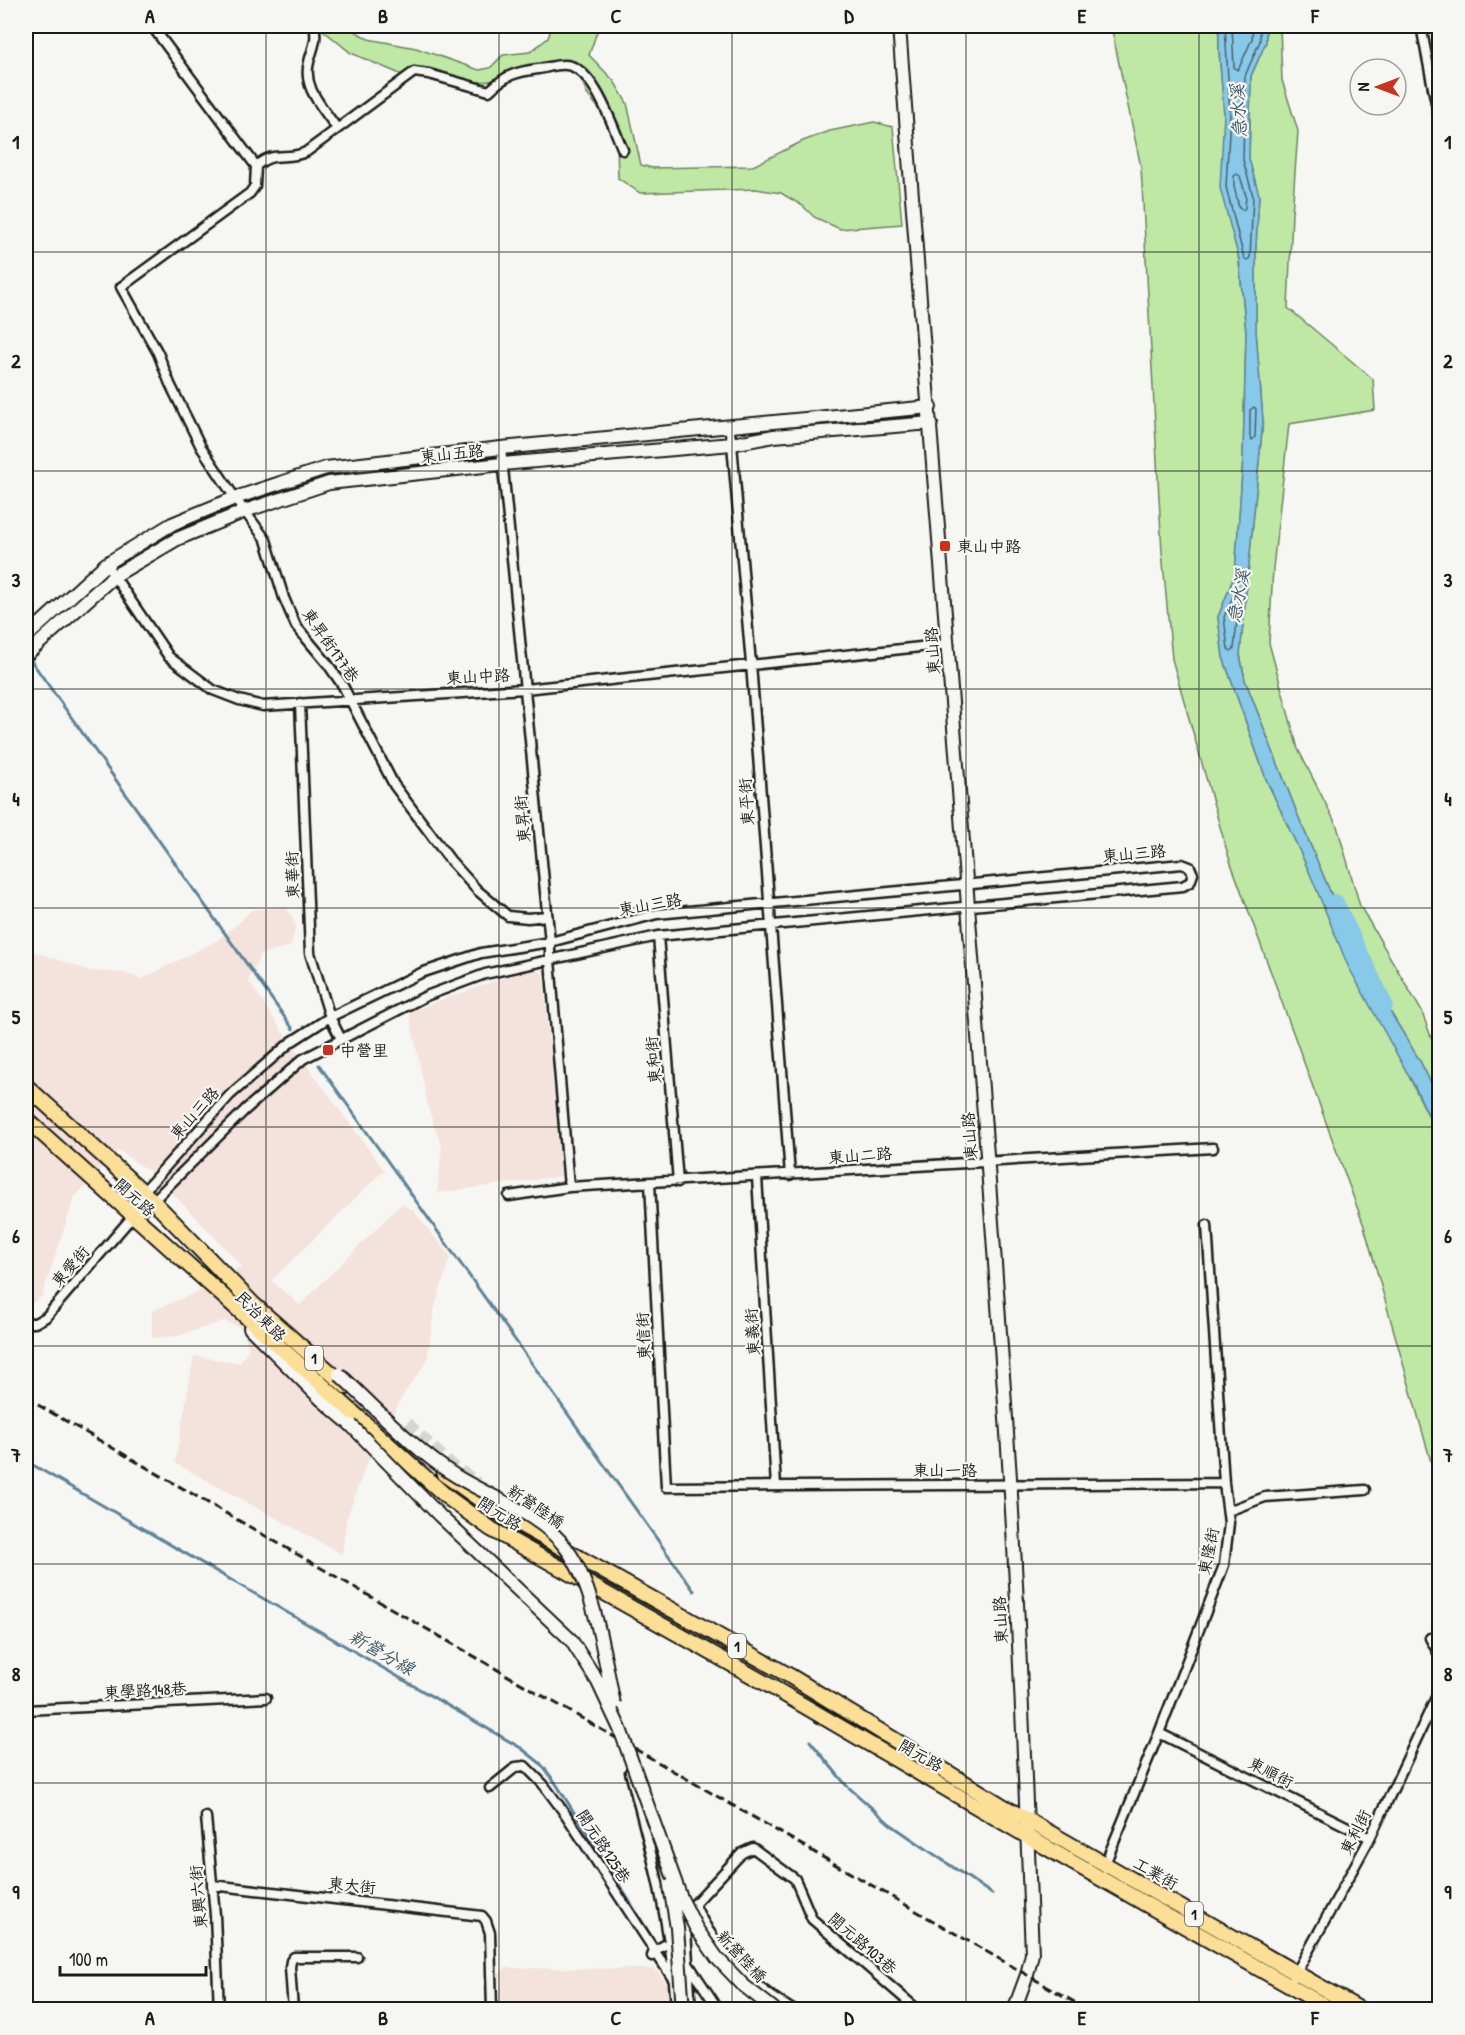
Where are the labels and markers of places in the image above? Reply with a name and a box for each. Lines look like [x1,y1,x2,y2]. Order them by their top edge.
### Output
place label: 東山中路 [957,535,1021,557]
marker: 東山中路 [938,539,952,553]
place label: 中營里 [340,1039,388,1061]
marker: 中營里 [321,1043,335,1057]

